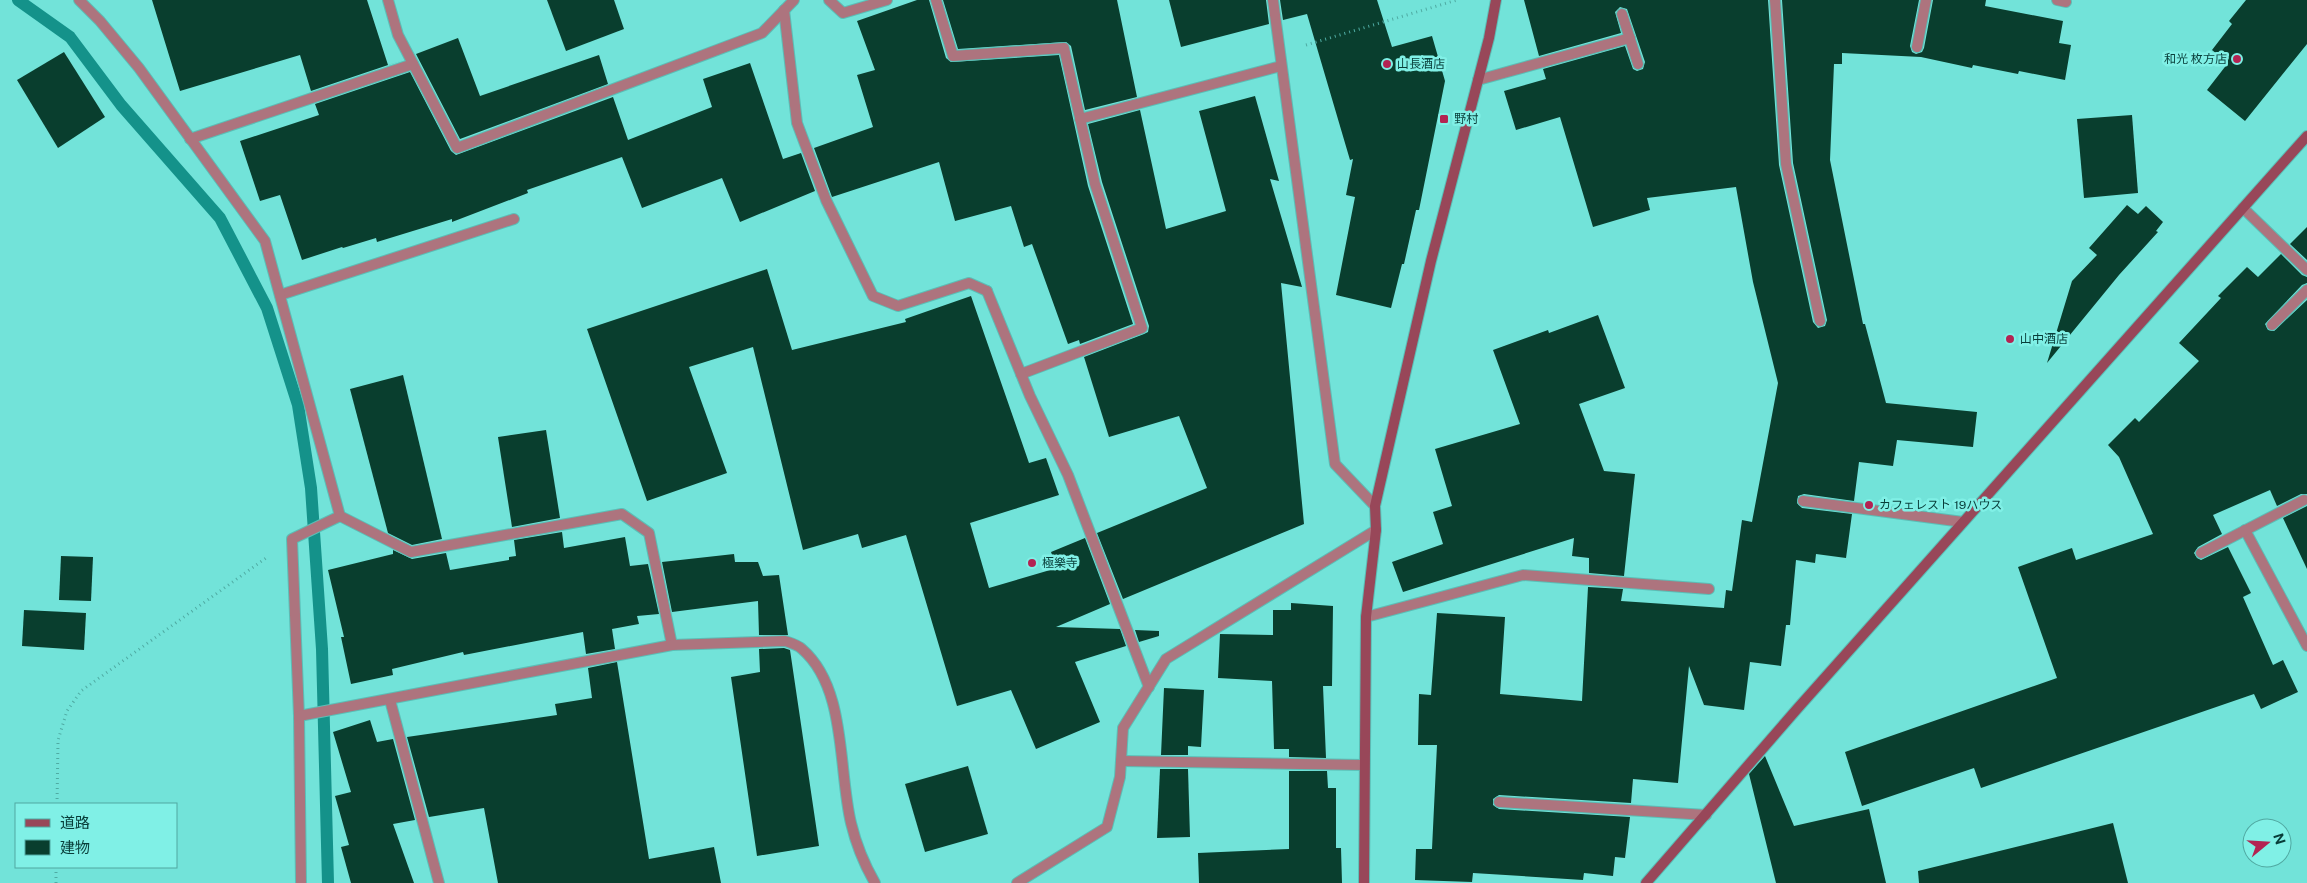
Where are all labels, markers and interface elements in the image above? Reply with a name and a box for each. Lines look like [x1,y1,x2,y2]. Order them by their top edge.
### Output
place label: 和光 枚方店 [2164,52,2227,66]
marker: 和光 枚方店 [2231,53,2243,65]
place label: 山長酒店 [1397,57,1445,71]
marker: 山長酒店 [1381,58,1393,70]
place label: 野村 [1454,112,1479,126]
marker: 野村 [1438,113,1450,125]
place label: 山中酒店 [2020,332,2068,346]
marker: 山中酒店 [2004,333,2016,345]
place label: カフェレスト 19ハウス [1879,498,2002,512]
marker: カフェレスト 19ハウス [1863,499,1875,511]
place label: 極樂寺 [1042,556,1078,570]
marker: 極樂寺 [1026,557,1038,569]
legend [15,803,178,868]
text: 道路 [60,814,90,831]
north arrow [2242,818,2292,868]
text: N [2270,831,2289,847]
text: 建物 [60,839,90,856]

